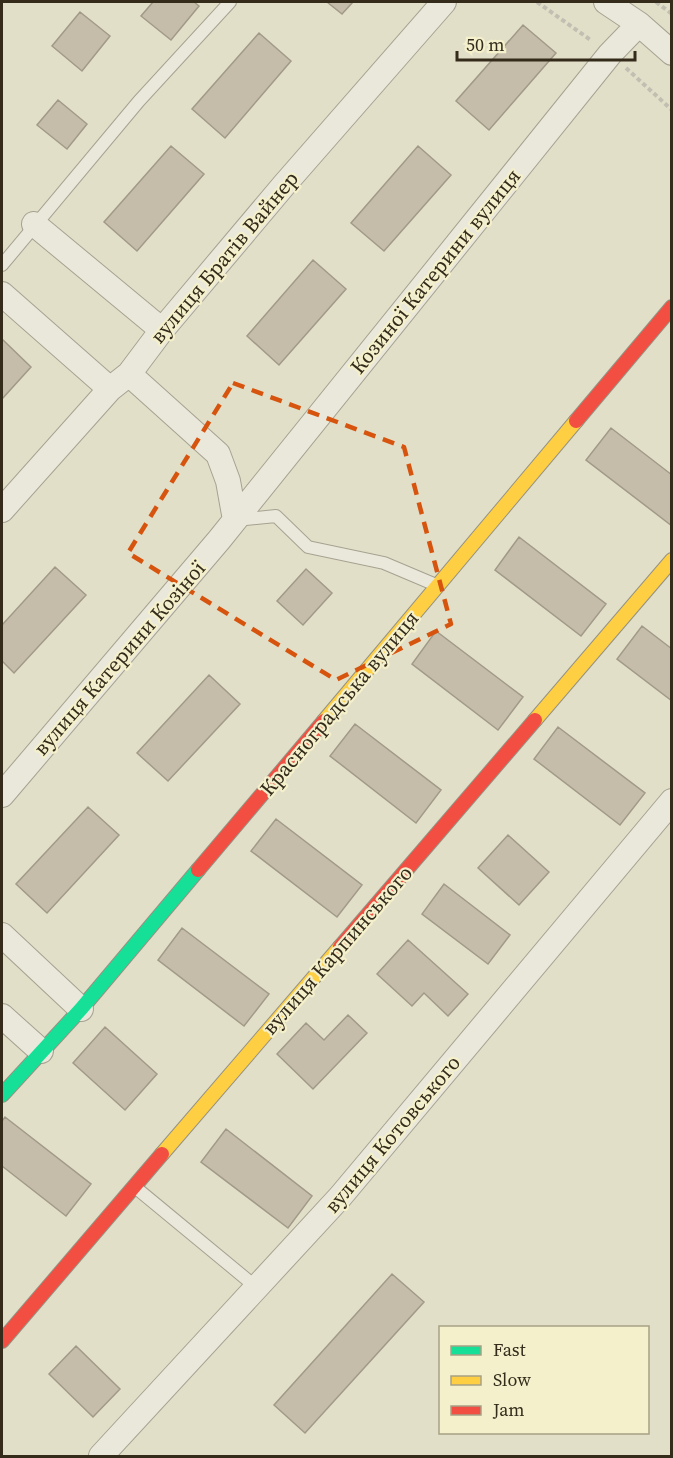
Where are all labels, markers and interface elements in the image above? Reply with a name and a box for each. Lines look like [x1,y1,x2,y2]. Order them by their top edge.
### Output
scale bar [457,24,636,62]
text: 50 m [466,32,504,57]
street label: Козиної Катерини вулиця [343,162,527,380]
street label: вулиця Братів Вайнер [143,165,305,349]
street label: вулиця Катерини Козіної [26,554,212,762]
street label: Красноградська вулиця [253,604,425,802]
street label: вулиця Карпинського [255,859,419,1041]
street label: вулиця Котовського [317,1049,467,1219]
legend [439,1326,649,1434]
text: Fast [493,1337,526,1362]
text: Slow [493,1367,531,1392]
text: Jam [492,1397,525,1422]

